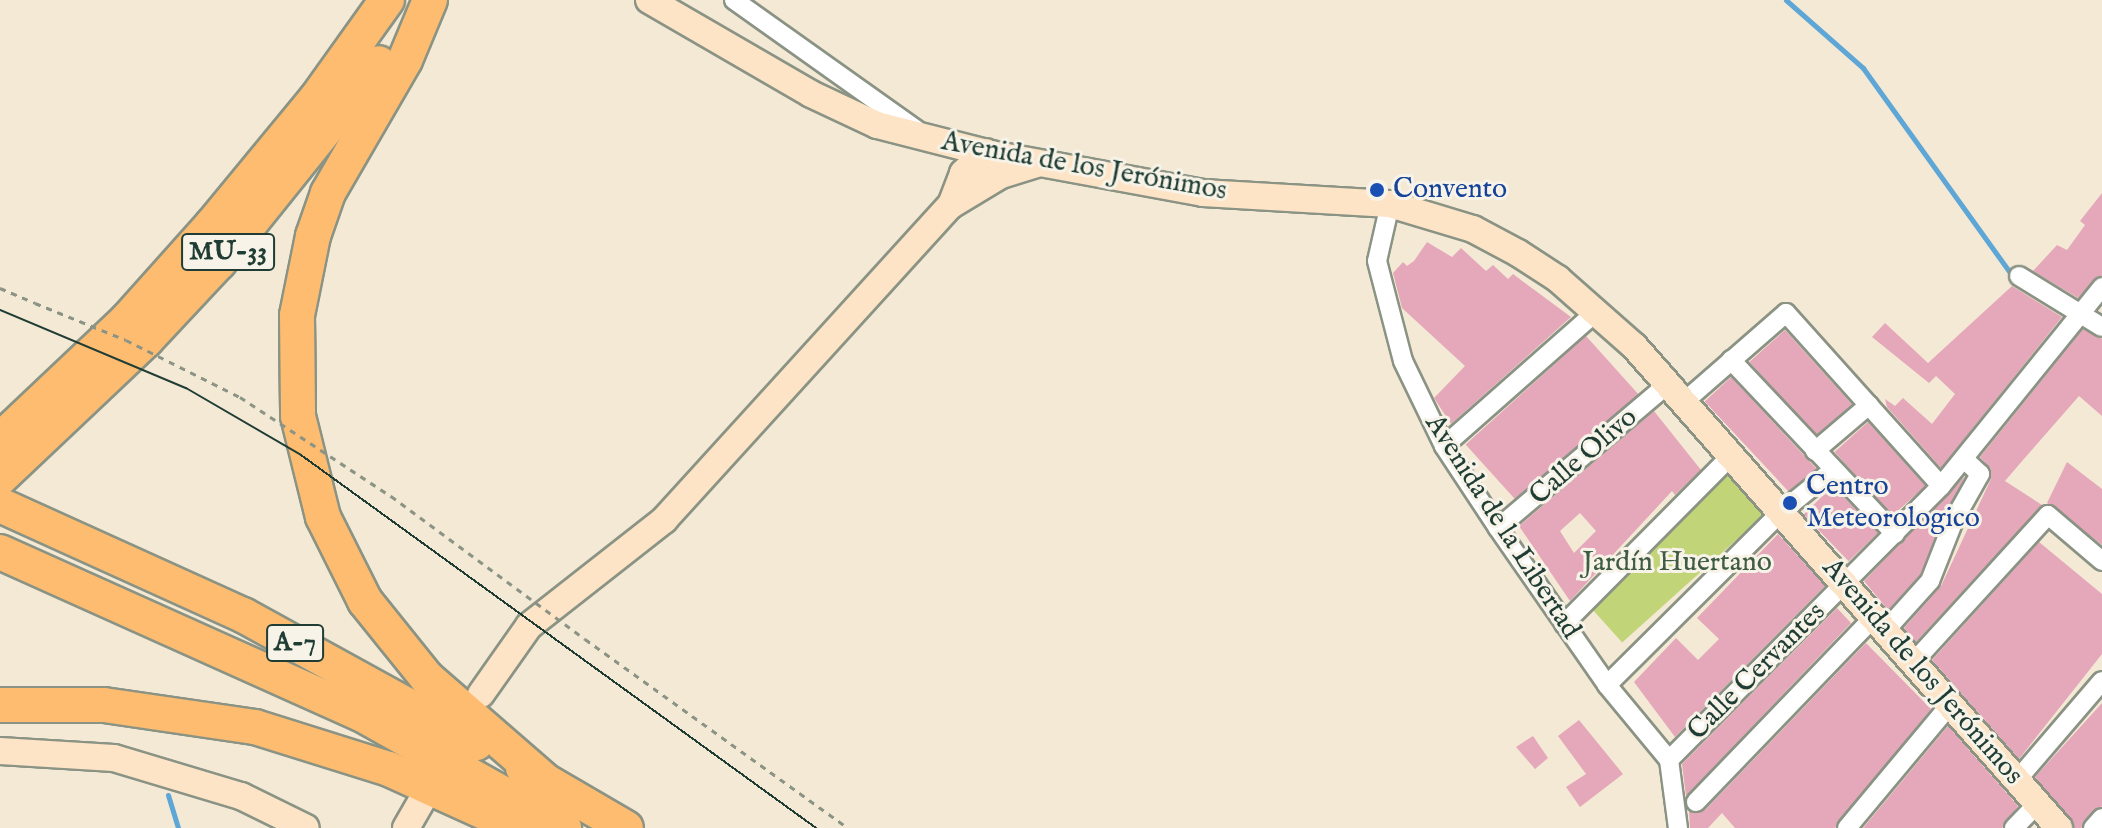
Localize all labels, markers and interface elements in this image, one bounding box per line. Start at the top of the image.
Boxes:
street label: Avenida de los Jerónimos [939,125,1229,209]
place label: Convento [1393,173,1507,207]
marker: Convento [1368,181,1386,199]
road number: MU-33 [180,230,276,274]
street label: Calle Olivo [1523,401,1645,513]
street label: Avenida de la Libertad [1417,409,1587,645]
place label: Centro Meteorologico [1806,470,1980,536]
marker: Centro Meteorologico [1781,494,1799,512]
park label: Jardín Huertano [1582,546,1772,580]
street label: Avenida de los Jerónimos [1814,552,2030,792]
street label: Calle Cervantes [1681,596,1833,748]
road number: A-7 [265,621,325,665]

